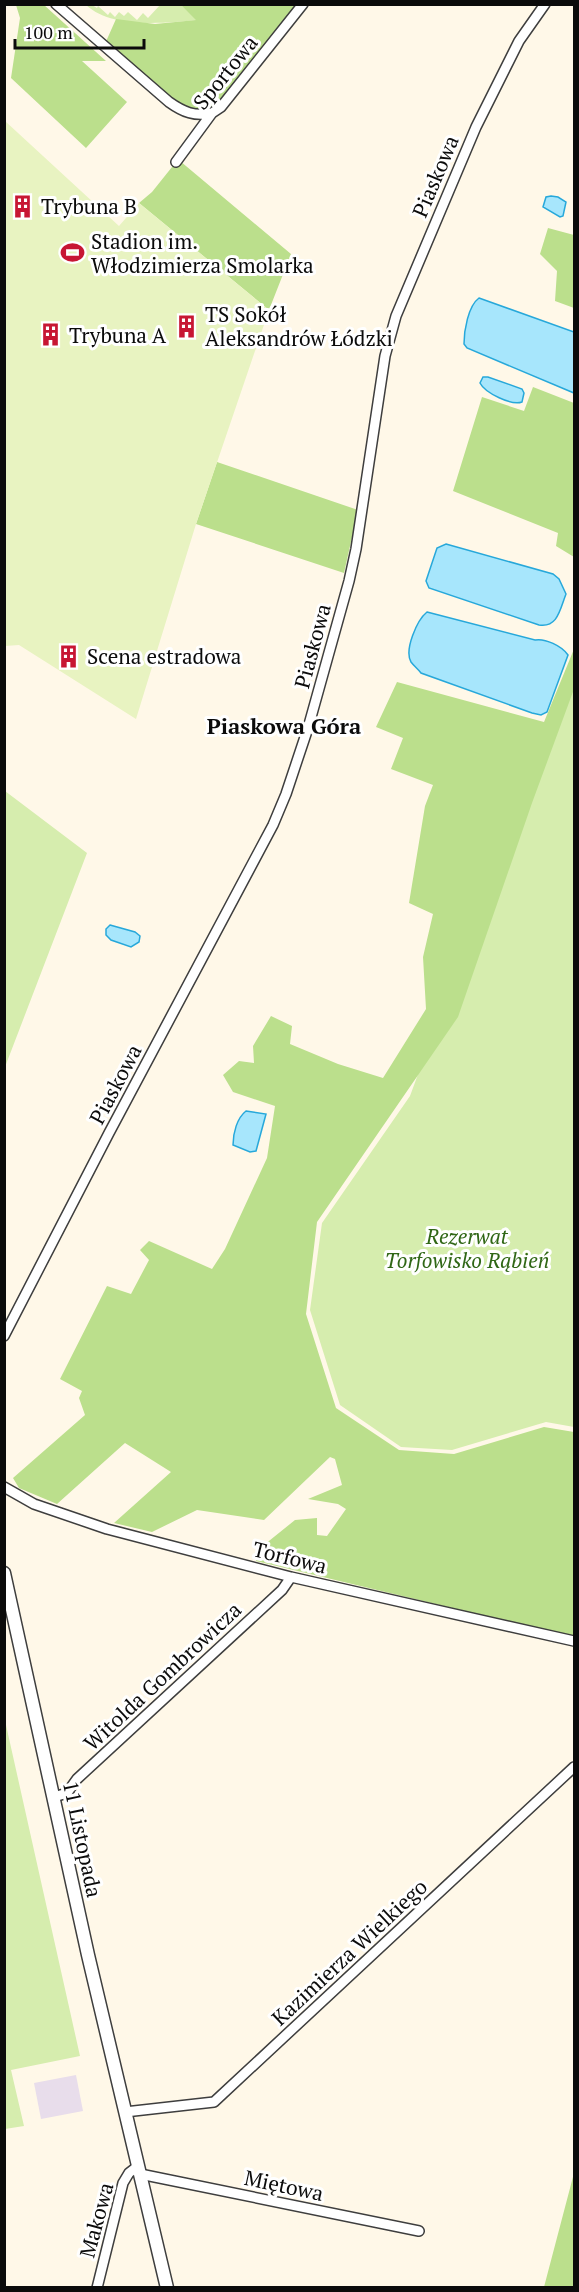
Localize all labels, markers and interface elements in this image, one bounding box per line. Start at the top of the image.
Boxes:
scale bar [15,12,144,50]
text: 100 m [24,20,73,44]
street label: Sportowa [186,29,264,115]
street label: Piaskowa [405,130,465,221]
place label: Trybuna B [41,192,137,220]
building icon: Trybuna B [10,193,36,219]
place label: Stadion im. Włodzimierza Smolarka [91,227,314,279]
sports icon: Stadion im. Włodzimierza Smolarka [60,240,86,266]
place label: TS Sokół Aleksandrów Łódzki [205,300,393,352]
building icon: TS Sokół Aleksandrów Łódzki [174,313,200,339]
place label: Trybuna A [69,321,167,349]
building icon: Trybuna A [38,322,64,348]
street label: Piaskowa [287,600,337,691]
place label: Scena estradowa [87,642,242,670]
building icon: Scena estradowa [56,643,82,669]
district label: Piaskowa Góra [207,711,361,740]
street label: Piaskowa [82,1039,148,1129]
park label: Rezerwat Torfowisko Rąbień [385,1222,549,1274]
street label: Torfowa [250,1534,330,1580]
street label: Witolda Gombrowicza [77,1595,247,1756]
street label: 11 Listopada [57,1778,109,1900]
street label: Kazimierza Wielkiego [265,1873,433,2031]
street label: Miętowa [242,2163,326,2207]
street label: Makowa [73,2179,120,2261]

